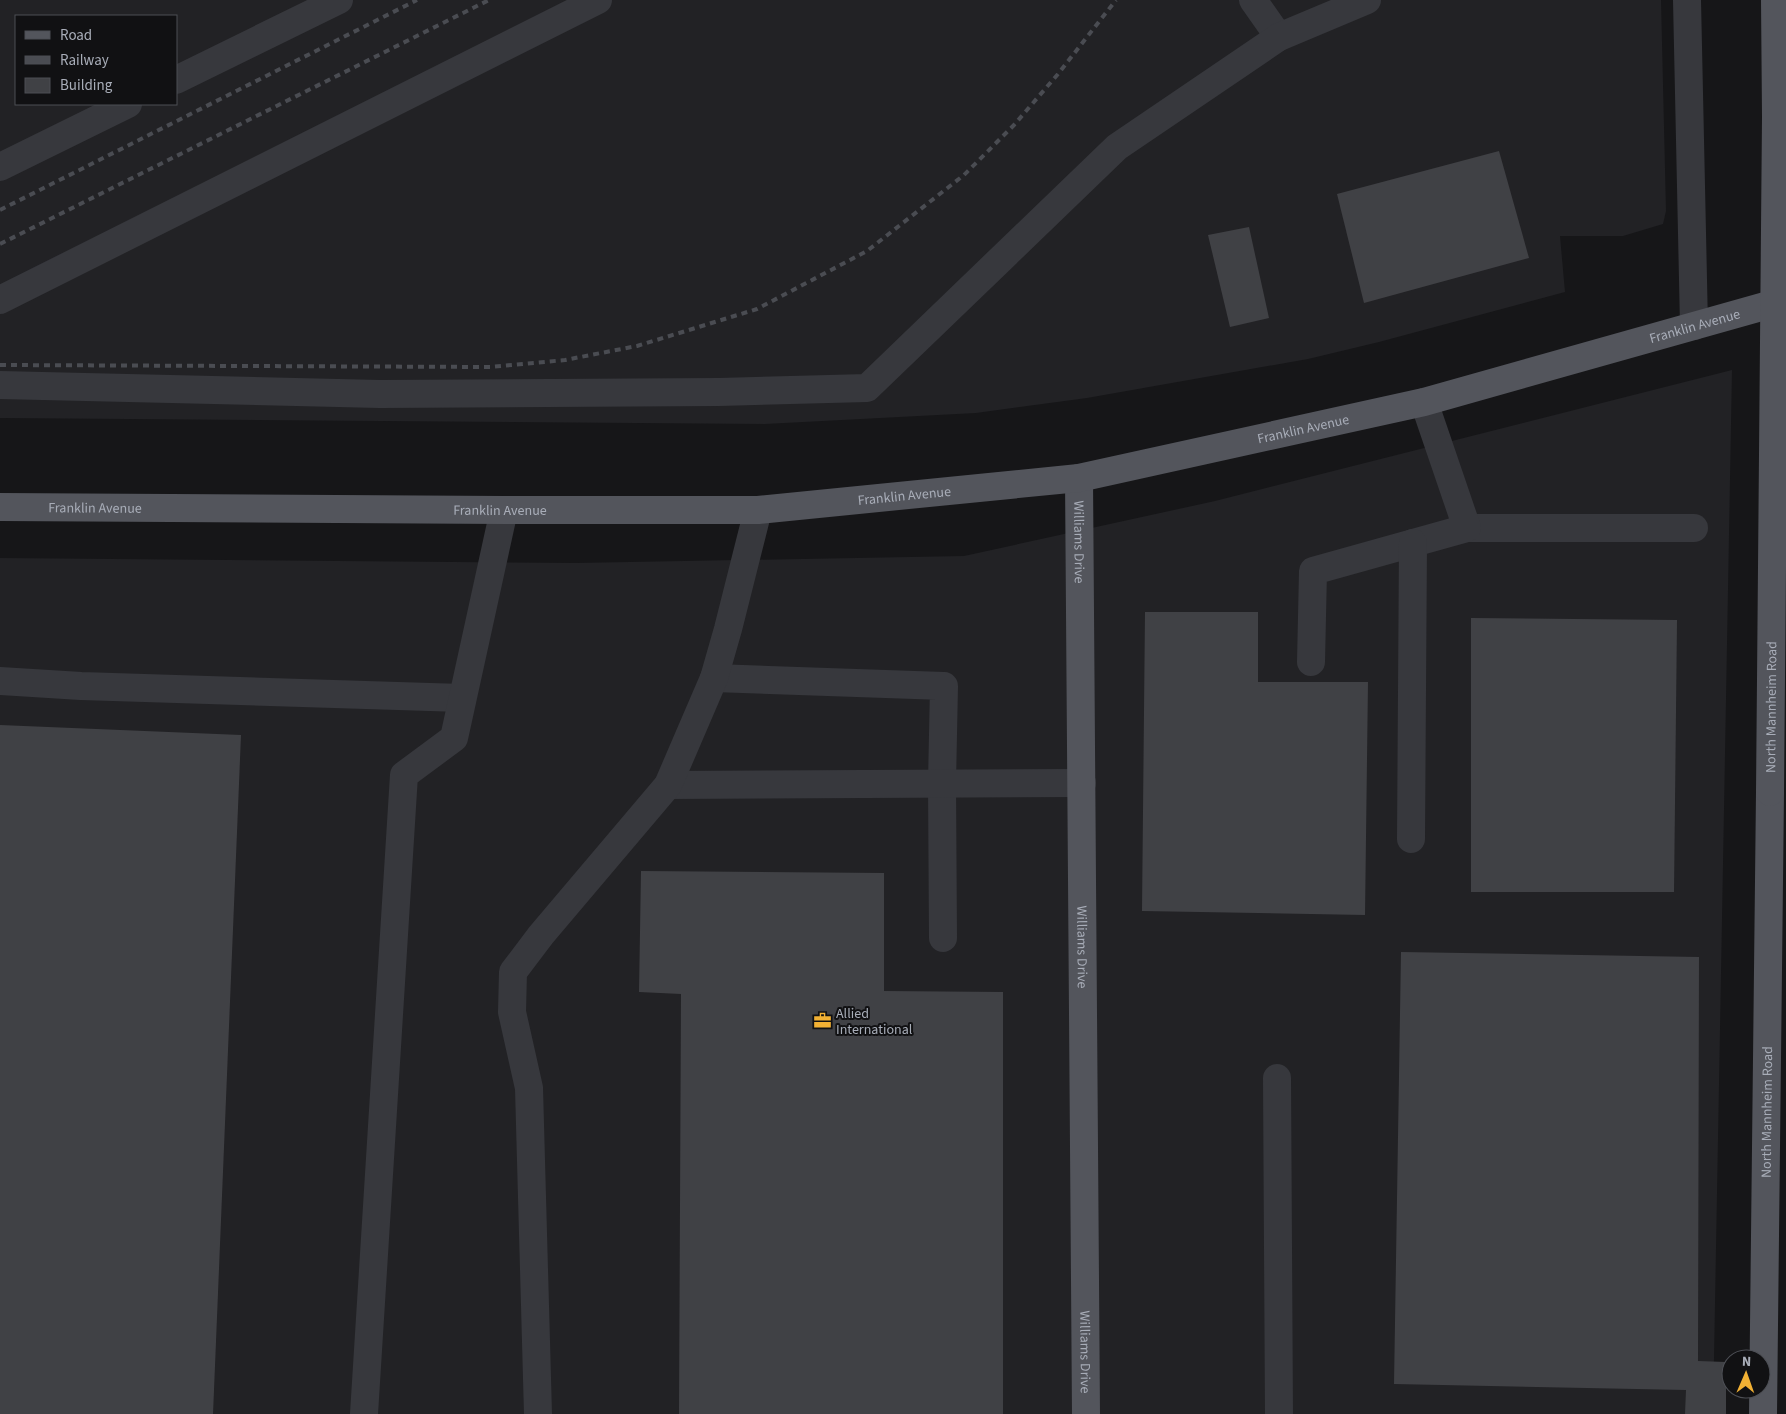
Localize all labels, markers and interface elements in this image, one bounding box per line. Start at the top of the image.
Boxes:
legend [15,15,178,105]
text: Road [60,25,92,46]
text: Railway [60,50,109,71]
text: Building [60,75,113,96]
street label: Franklin Avenue [1647,304,1743,349]
street label: Franklin Avenue [1255,410,1351,449]
street label: Franklin Avenue [857,482,952,511]
street label: Franklin Avenue [48,498,142,519]
street label: Franklin Avenue [453,501,547,521]
street label: Williams Drive [1068,501,1089,584]
street label: North Mannheim Road [1761,641,1782,773]
street label: Williams Drive [1071,906,1092,989]
place label: Allied International [836,1004,913,1040]
office icon: Allied International [812,1011,832,1031]
street label: North Mannheim Road [1757,1046,1778,1178]
street label: Williams Drive [1074,1310,1095,1394]
north arrow [1721,1349,1771,1399]
text: N [1741,1352,1751,1372]

